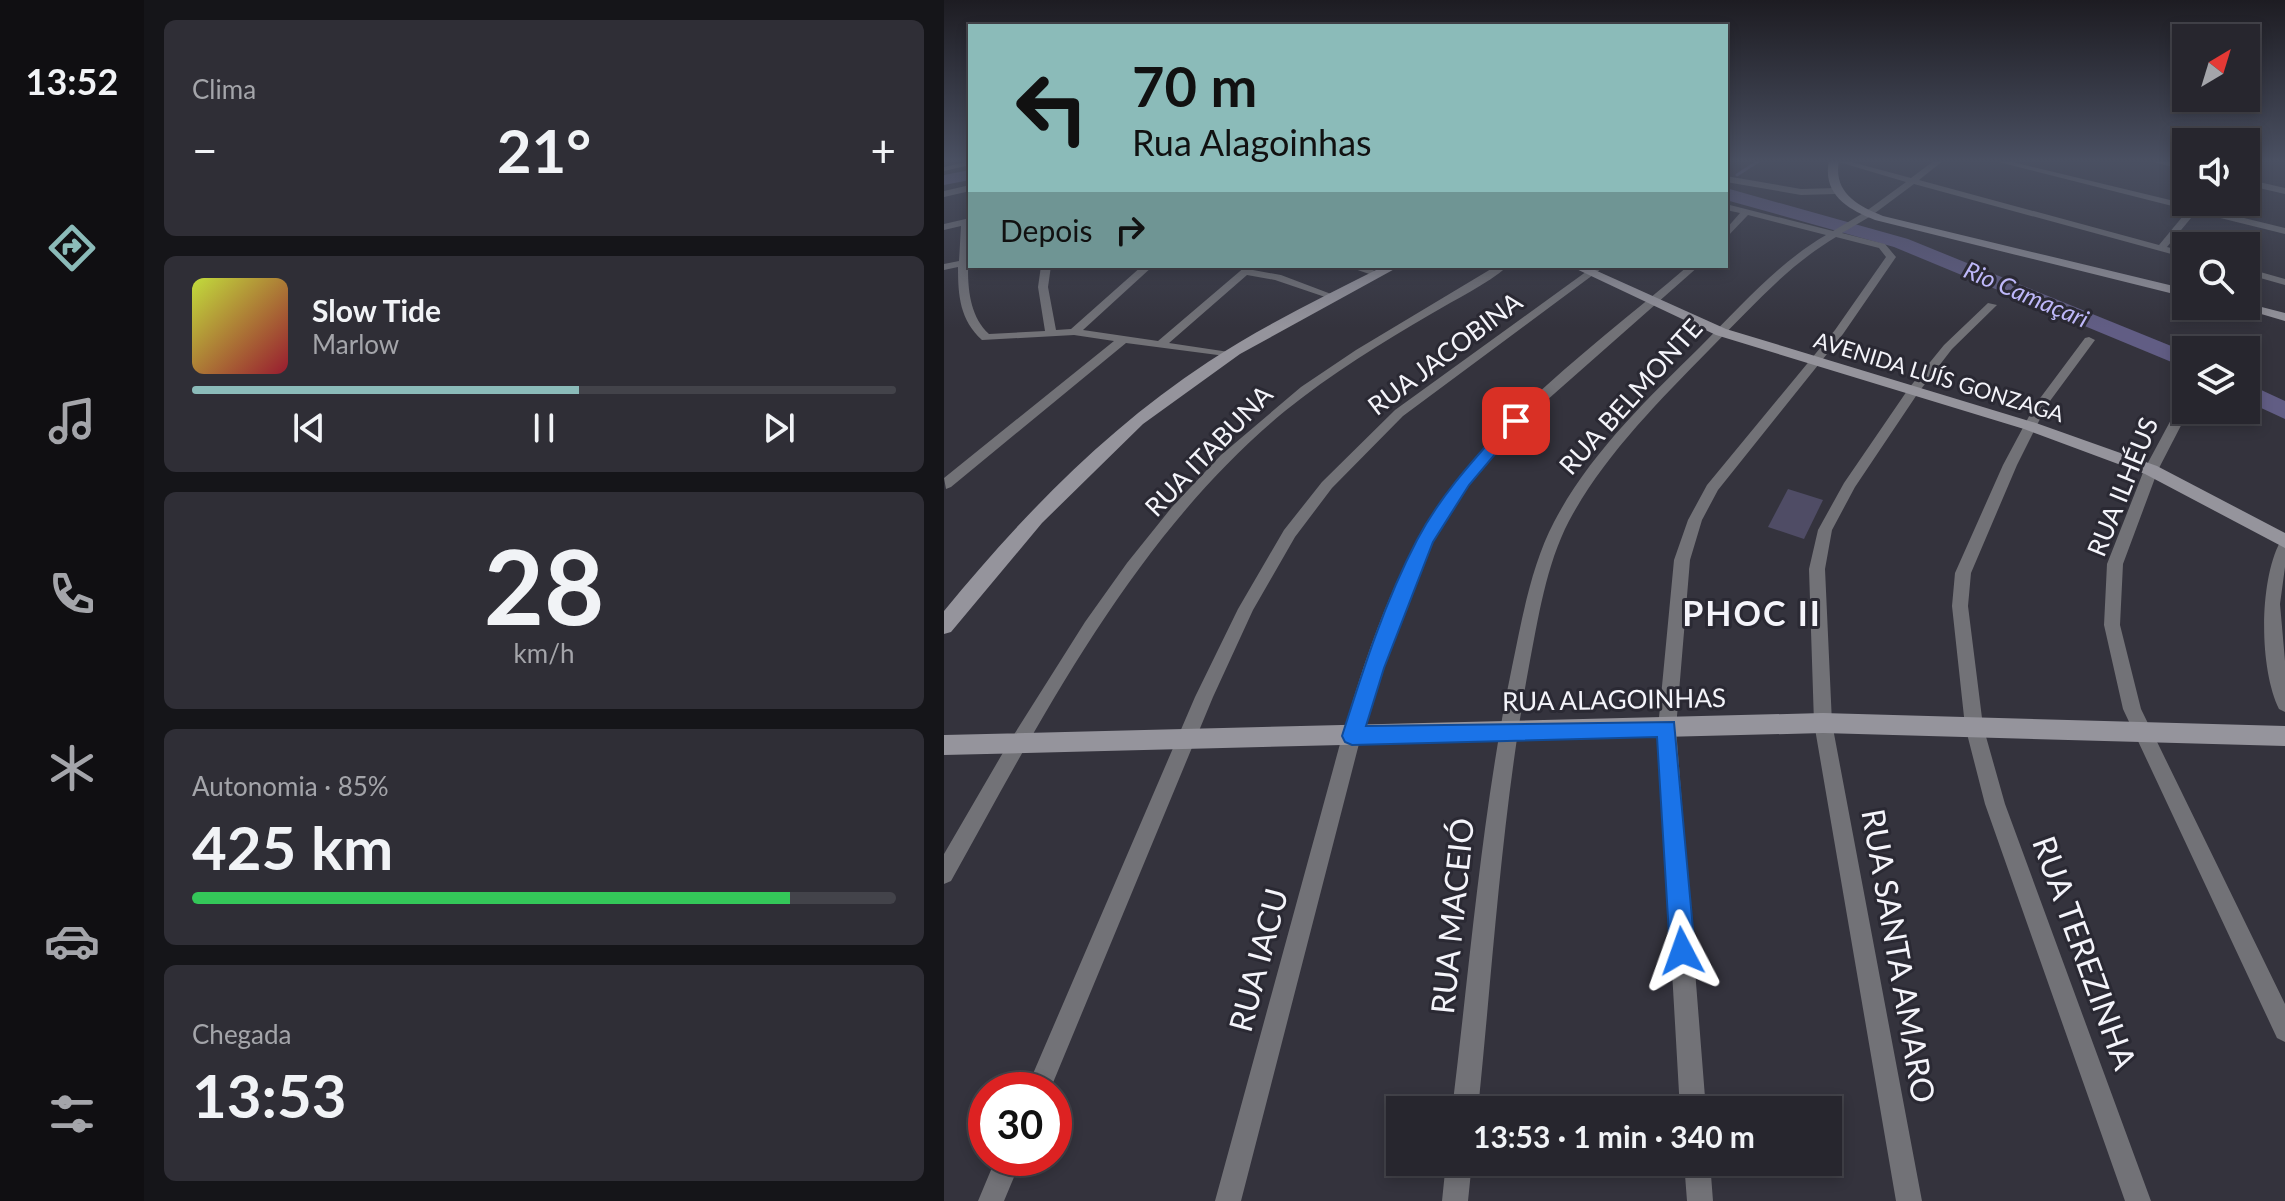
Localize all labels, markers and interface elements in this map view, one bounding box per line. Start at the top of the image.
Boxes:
north arrow [2172,24,2260,112]
map controls [2172,24,2260,424]
text: 70 m [1132,52,1257,119]
icon: left [1000,56,1104,160]
text: 13:52 [26,59,118,103]
text: Clima [192,73,256,105]
text: 21° [497,114,591,186]
text: Rua Alagoinhas [1132,120,1372,164]
text: − [192,124,218,176]
text: + [870,124,896,176]
button: sound [2172,128,2260,216]
icon: right [1108,208,1152,252]
text: Depois [1000,212,1092,248]
icon: directions [44,220,100,276]
button: search [2172,232,2260,320]
water label: Rio Camaçari [1960,254,2094,333]
street label: RUA JACOBINA [1361,285,1528,422]
text: Slow Tide [312,292,441,328]
street label: RUA BELMONTE [1552,312,1709,481]
street label: AVENIDA LUÍS GONZAGA [1811,326,2068,427]
text: Marlow [312,328,399,360]
button: layers [2172,336,2260,424]
street label: RUA ITABUNA [1138,378,1279,523]
pin [1482,387,1550,455]
icon: music [44,393,100,449]
icon: arrive [1494,399,1538,443]
icon: previous [287,406,331,450]
icon: pause [522,406,566,450]
icon: next [757,406,801,450]
street label: RUA ILHÉUS [2080,412,2164,561]
text: 28 [484,522,604,647]
icon: phone [44,566,100,622]
district label: PHOC II [1682,592,1822,633]
text: km/h [514,637,574,669]
street label: RUA ALAGOINHAS [1502,681,1726,717]
icon: climate [44,740,100,796]
text: Autonomia · 85% [192,770,389,802]
street label: RUA SANTA AMARO [1854,806,1945,1106]
text: 425 km [192,811,393,883]
street label: RUA MACEIÓ [1422,816,1481,1016]
street label: RUA TEREZINHA [2025,831,2146,1075]
street label: RUA IACU [1220,884,1295,1035]
position arrow [1640,909,1724,993]
icon: car [44,913,100,969]
text: Chegada [192,1018,292,1050]
text: 13:53 [192,1059,347,1131]
speed limit sign: 30 [968,1072,1072,1176]
icon: filters [44,1086,100,1142]
text: 13:53 · 1 min · 340 m [1473,1118,1755,1154]

